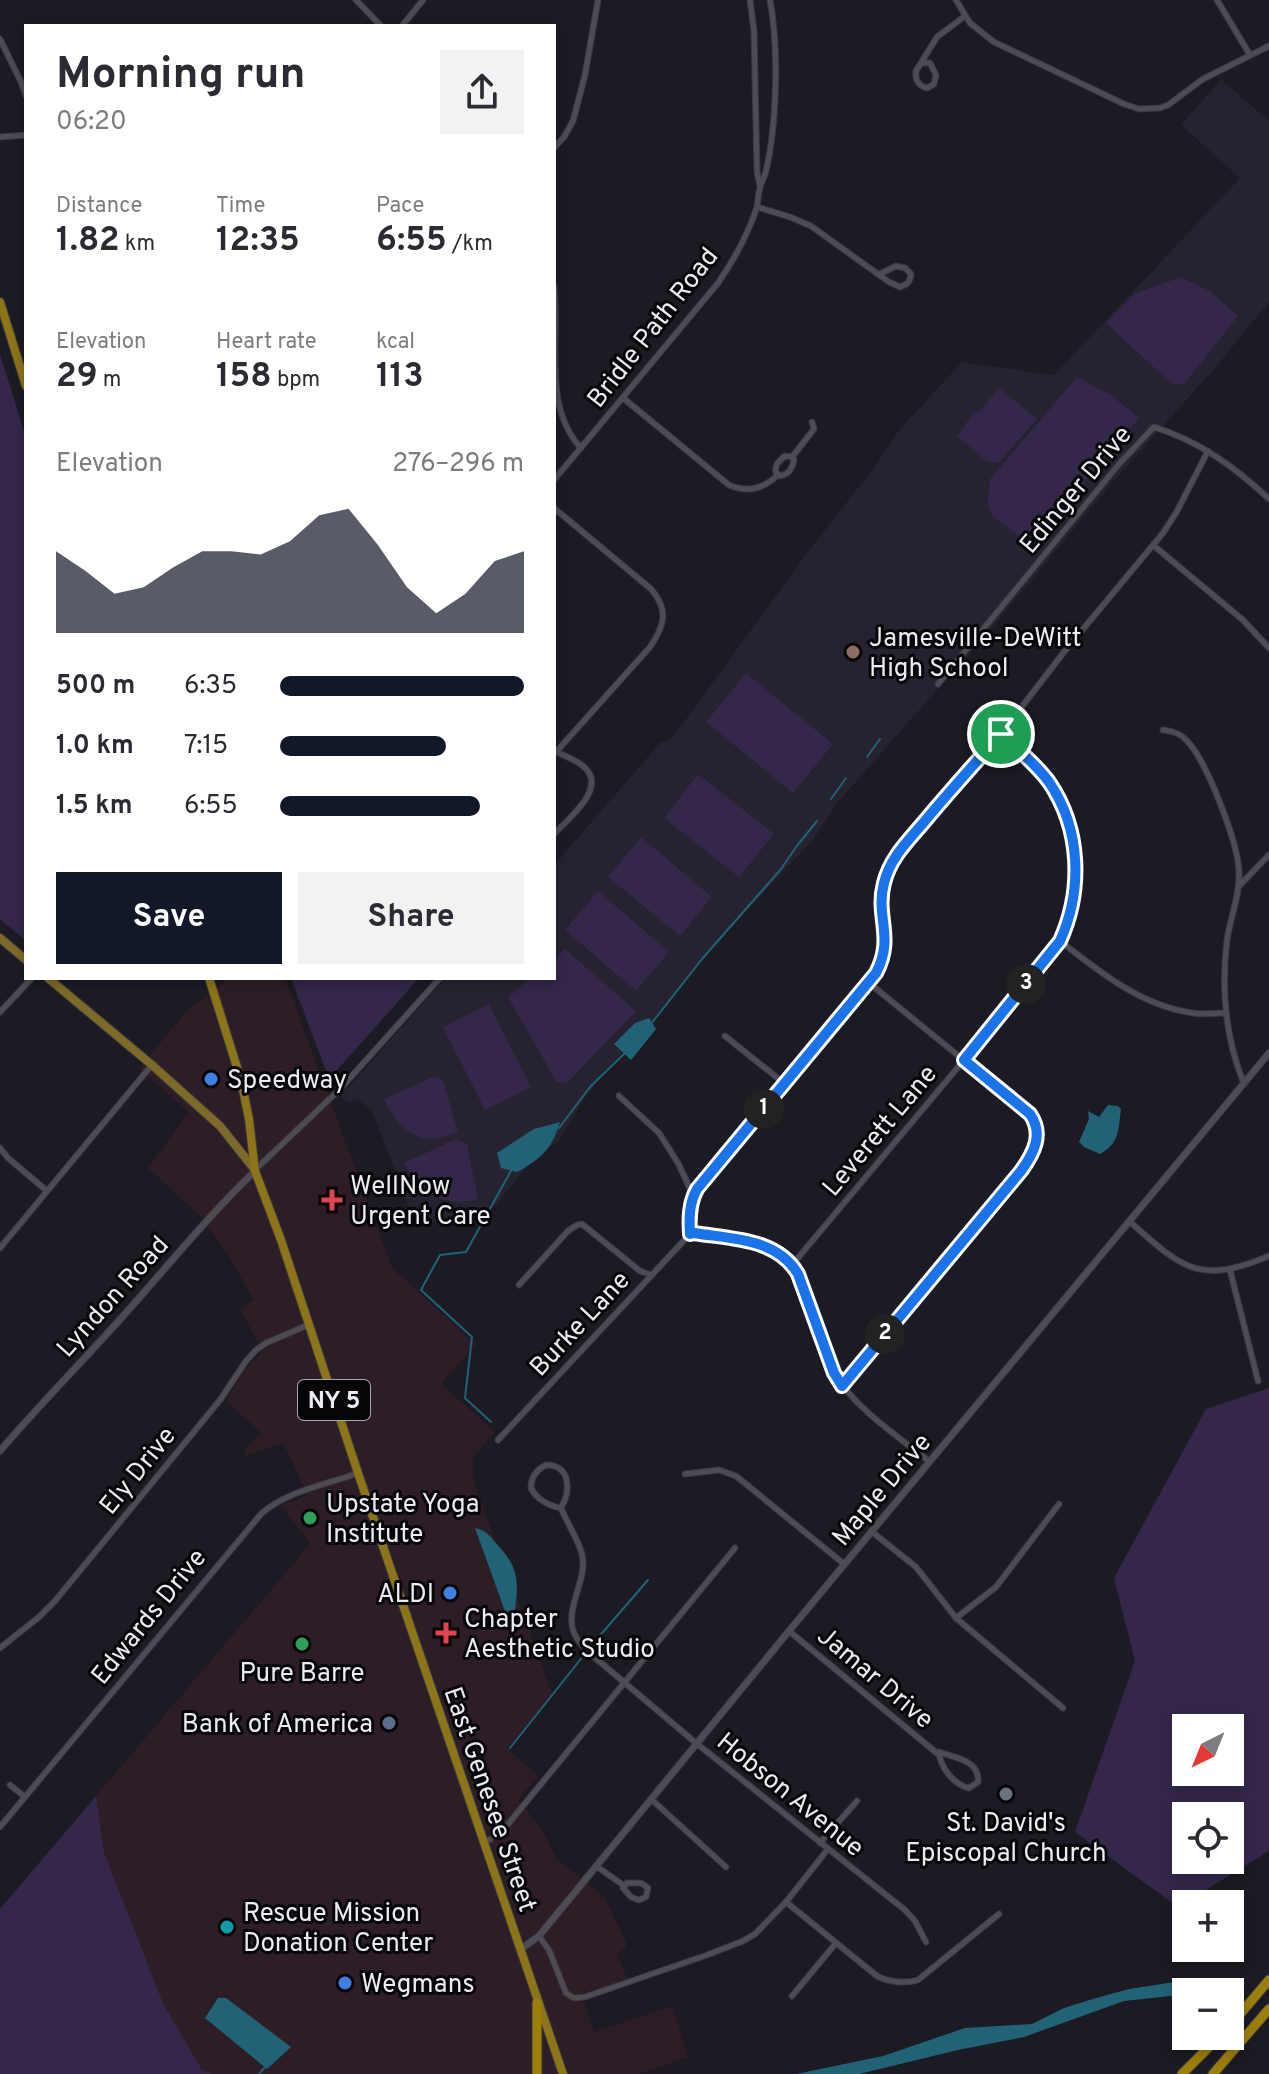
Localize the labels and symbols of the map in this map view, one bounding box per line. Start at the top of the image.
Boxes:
street label: Bridle Path Road [581,242,727,415]
street label: Edinger Drive [1014,420,1140,562]
place label: Jamesville-DeWitt High School [869,623,1082,686]
marker: Jamesville-DeWitt High School [844,643,862,661]
pin [967,700,1035,768]
pin: 3 [1006,964,1046,1004]
street label: Leverett Lane [816,1059,945,1204]
place label: Speedway [227,1065,347,1098]
marker: Speedway [202,1070,220,1088]
pin: 1 [744,1089,784,1129]
place label: WellNow Urgent Care [350,1171,491,1234]
marker: WellNow Urgent Care [321,1189,343,1211]
street label: Lyndon Road [51,1230,177,1365]
street label: Burke Lane [524,1265,638,1384]
pin: 2 [865,1314,905,1354]
road number: NY 5 [298,1380,370,1420]
street label: Ely Drive [93,1421,184,1522]
street label: Maple Drive [826,1427,940,1554]
place label: Upstate Yoga Institute [326,1489,479,1552]
marker: Upstate Yoga Institute [301,1509,319,1527]
street label: Edwards Drive [85,1543,215,1692]
place label: ALDI [377,1579,434,1612]
marker: ALDI [441,1584,459,1602]
place label: Chapter Aesthetic Studio [464,1604,655,1667]
street label: Jamar Drive [809,1621,939,1737]
marker: Chapter Aesthetic Studio [435,1622,457,1644]
marker: Pure Barre [293,1635,311,1653]
place label: Pure Barre [239,1658,365,1691]
street label: East Genesee Street [435,1683,543,1917]
place label: Bank of America [182,1709,373,1742]
marker: Bank of America [380,1714,398,1732]
north arrow [1172,1714,1244,1786]
street label: Hobson Avenue [709,1726,870,1865]
marker: St. David's Episcopal Church [997,1785,1015,1803]
place label: St. David's Episcopal Church [905,1808,1107,1871]
place label: Rescue Mission Donation Center [243,1898,433,1961]
marker: Rescue Mission Donation Center [218,1918,236,1936]
place label: Wegmans [361,1969,475,2002]
marker: Wegmans [336,1974,354,1992]

